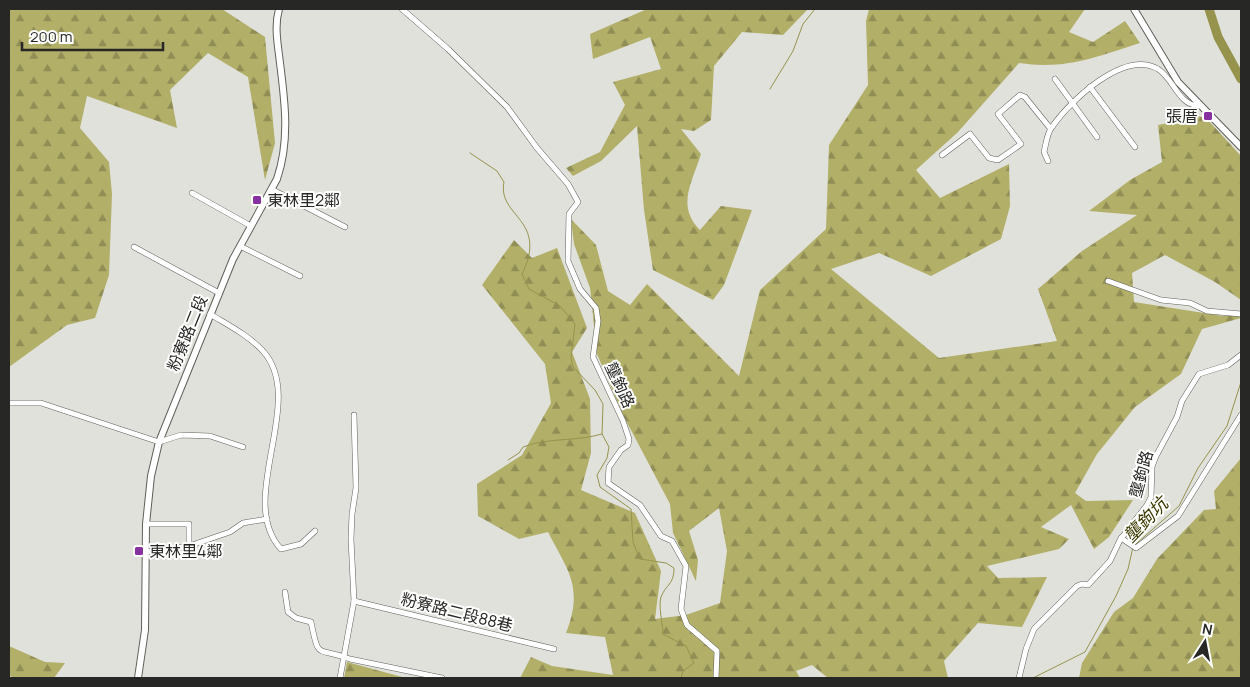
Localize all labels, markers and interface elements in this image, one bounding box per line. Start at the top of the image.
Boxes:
scale bar [22,20,164,52]
text: 200 m [30,26,73,47]
place label: 張厝 [1166,105,1198,127]
marker: 張厝 [1202,110,1214,122]
place label: 東林里2鄰 [267,189,340,211]
marker: 東林里2鄰 [251,194,263,206]
street label: 粉寮路二段 [162,292,212,374]
street label: 壟鉤路 [600,359,640,411]
street label: 壟鉤路 [1124,448,1158,500]
water label: 壟鉤坑 [1118,489,1175,547]
place label: 東林里4鄰 [149,540,222,562]
marker: 東林里4鄰 [133,545,145,557]
street label: 粉寮路二段88巷 [399,587,515,637]
north arrow [1180,617,1230,667]
text: N [1201,618,1214,639]

